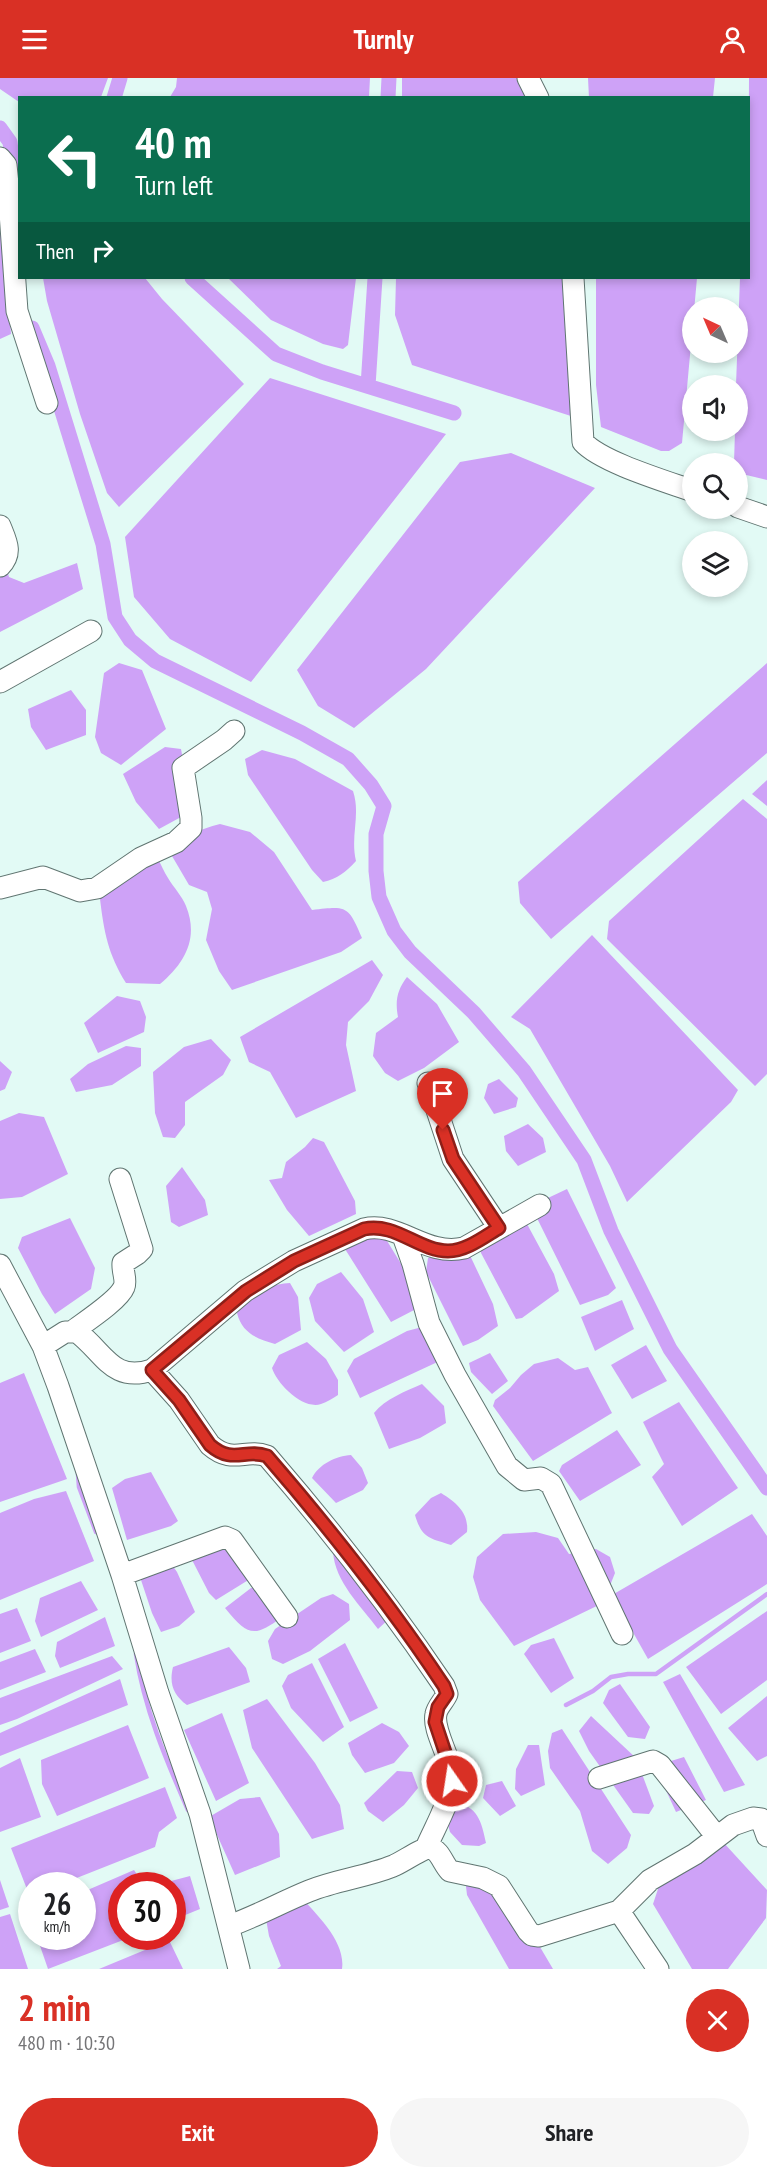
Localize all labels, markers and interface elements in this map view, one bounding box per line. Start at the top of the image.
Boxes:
text: Turnly [354,22,413,56]
icon: menu [18,23,51,56]
icon: person [716,23,749,56]
text: 40 m [135,115,212,170]
icon: left [36,120,114,198]
text: Turn left [135,168,213,202]
icon: right [86,234,119,267]
text: Then [36,237,74,265]
north arrow [682,297,748,363]
map controls [682,297,748,597]
button: sound [682,375,748,441]
button: search [682,453,748,519]
button: layers [682,531,748,597]
pin [417,1068,468,1130]
icon: arrive [426,1077,459,1110]
position arrow [420,1749,484,1813]
speed limit sign: 30 [108,1872,186,1950]
text: 26 [43,1884,71,1923]
text: km/h [44,1917,70,1936]
text: 2 min [18,1984,91,2031]
button: close [686,1989,749,2052]
text: 480 m · 10:30 [18,2030,115,2056]
button: Exit [18,2098,378,2167]
button: Share [390,2098,749,2167]

